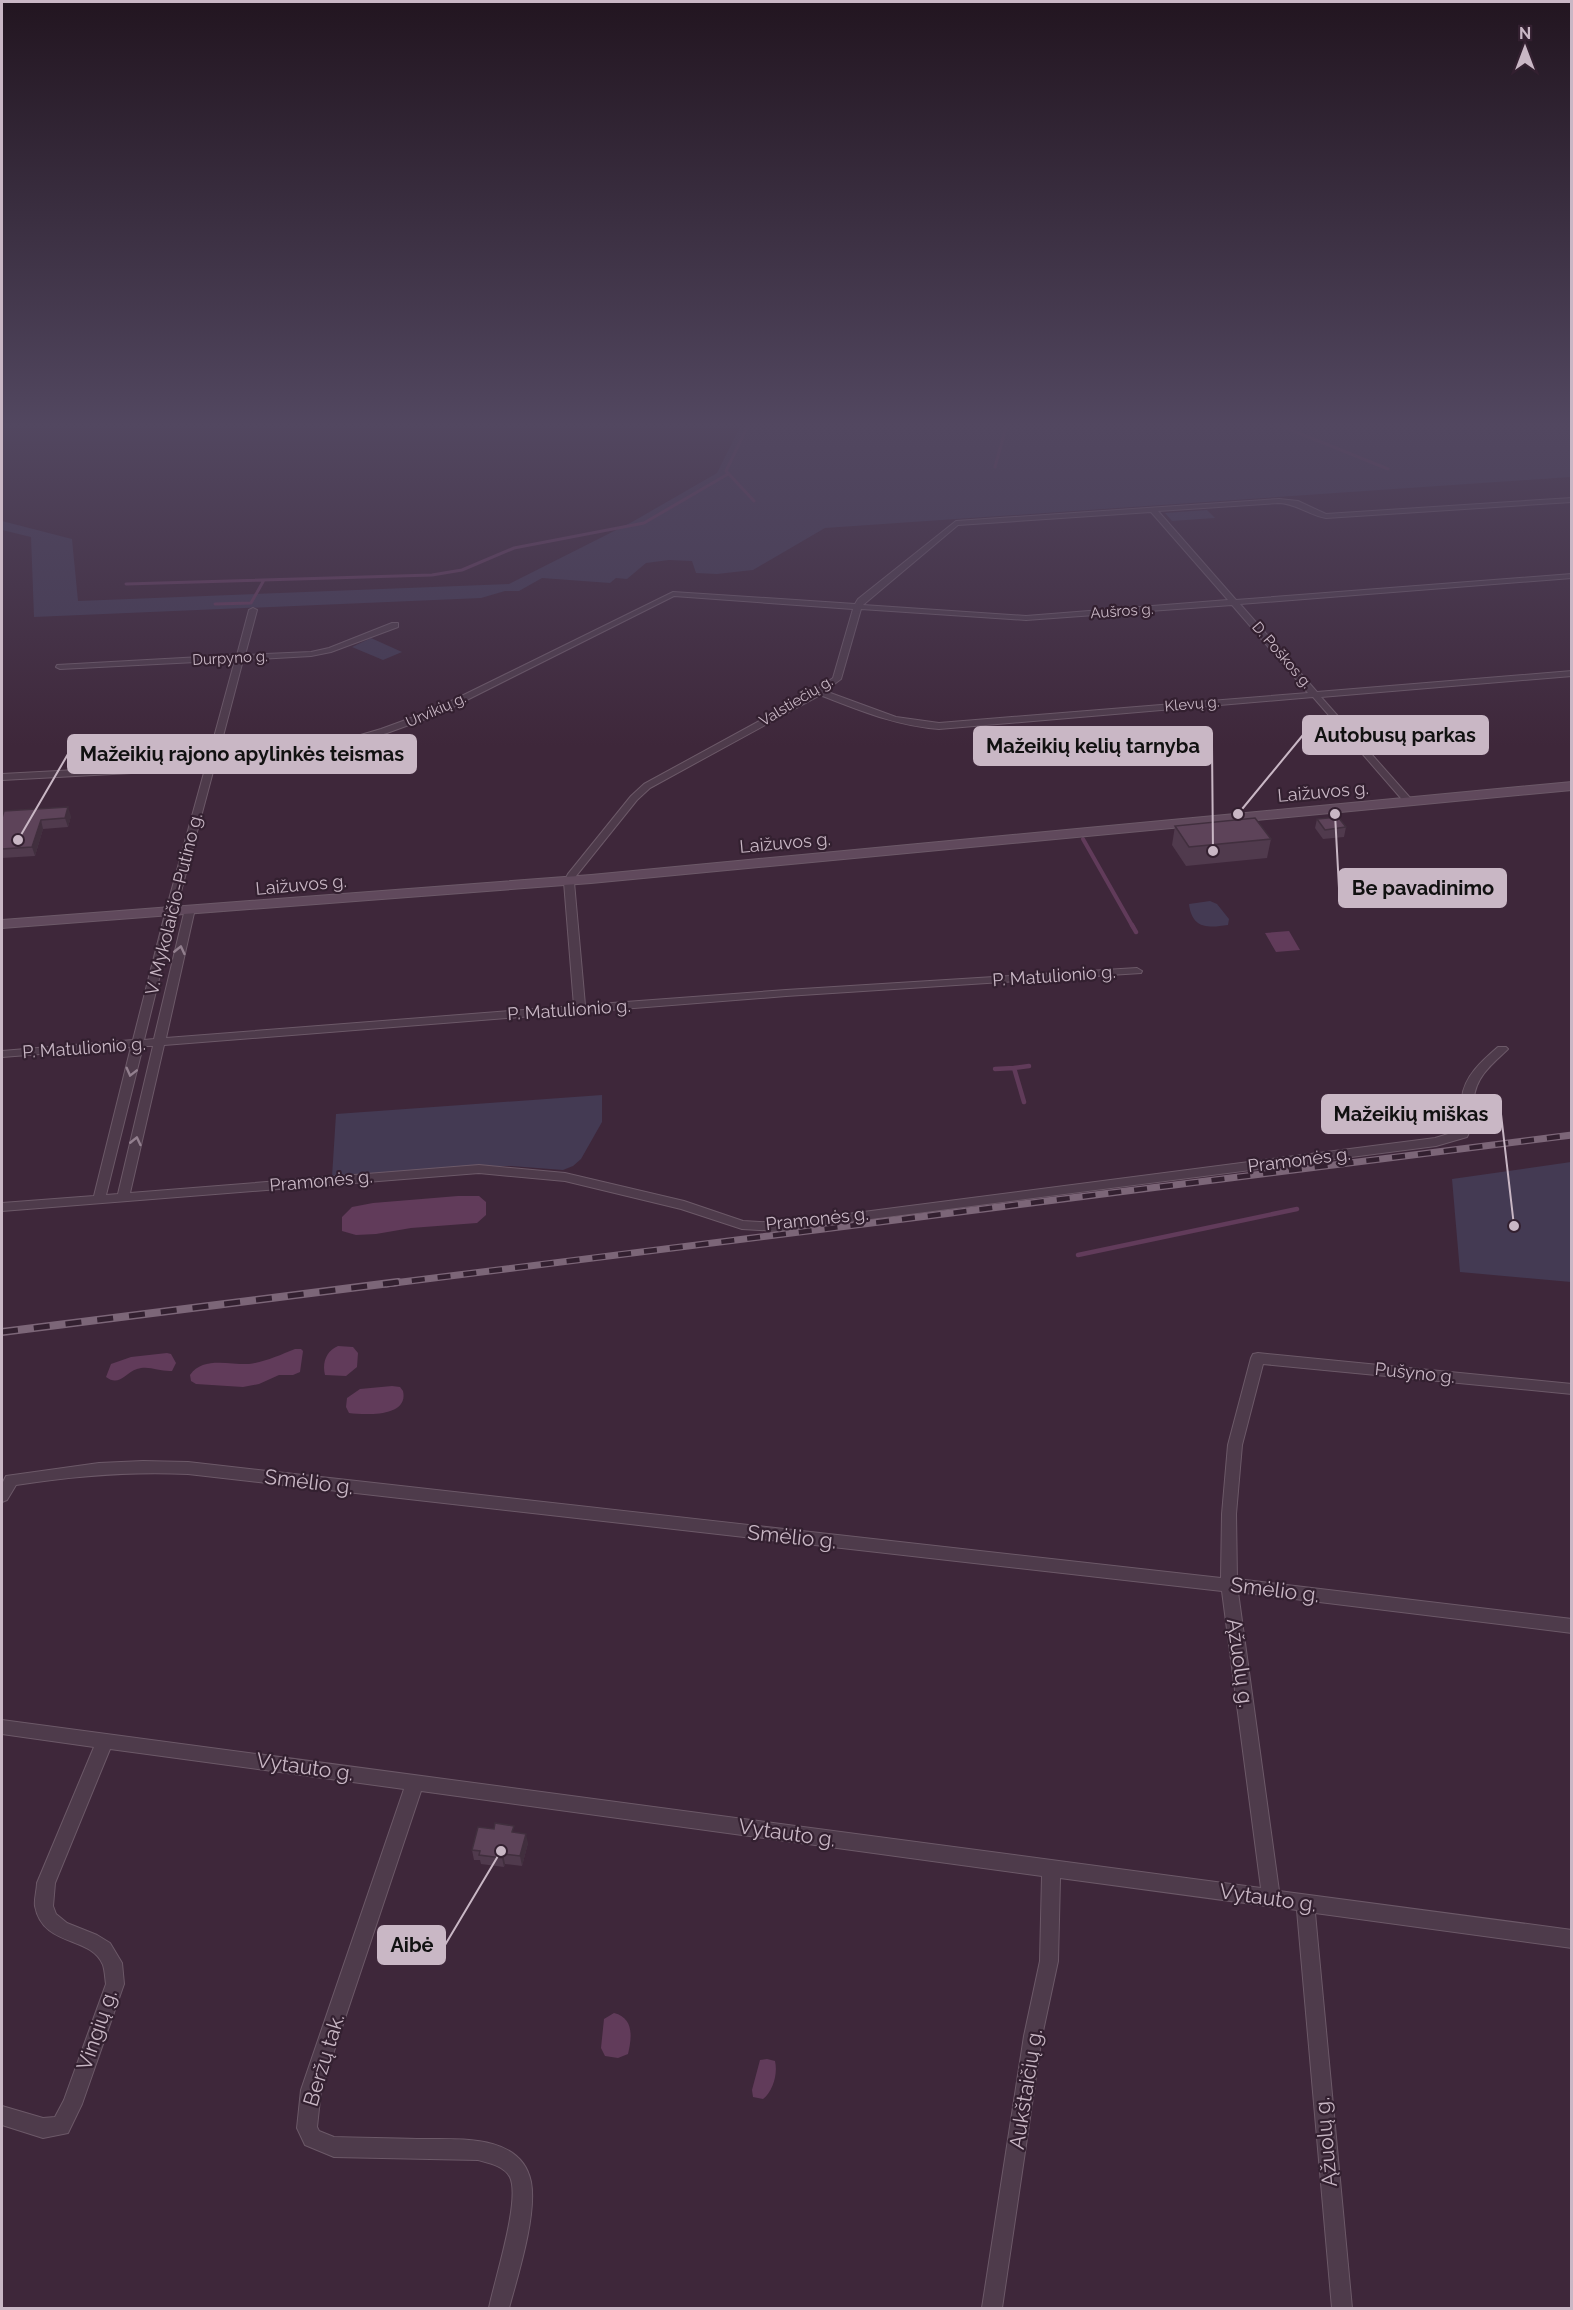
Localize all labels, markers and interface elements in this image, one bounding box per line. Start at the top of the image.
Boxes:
north arrow [1495,18,1555,78]
text: N [1519,24,1531,43]
street label: Aušros g. [1090,600,1154,622]
street label: D. Poškos g. [1248,618,1316,692]
street label: Durpyno g. [192,647,268,669]
street label: Valstiečių g. [756,672,836,730]
street label: Urvikių g. [403,689,469,731]
street label: Klevų g. [1164,693,1220,715]
callout: Autobusų parkas [1303,716,1488,754]
text: Autobusų parkas [1314,723,1476,747]
callout: Mažeikių kelių tarnyba [974,727,1212,765]
text: Mažeikių kelių tarnyba [986,734,1200,758]
callout: Mažeikių rajono apylinkės teismas [68,735,416,773]
text: Mažeikių rajono apylinkės teismas [80,742,404,766]
street label: Laižuvos g. [1276,777,1369,806]
street label: V. Mykolaičio-Putino g. [141,811,206,997]
street label: Laižuvos g. [738,828,831,857]
callout: Be pavadinimo [1339,869,1506,907]
street label: Laižuvos g. [254,870,347,899]
text: Be pavadinimo [1352,876,1494,900]
one-way arrow [173,946,186,956]
street label: P. Matulionio g. [992,961,1116,990]
street label: P. Matulionio g. [507,995,631,1024]
street label: P. Matulionio g. [22,1033,146,1062]
one-way arrow [126,1067,138,1077]
callout: Mažeikių miškas [1322,1095,1501,1133]
text: Mažeikių miškas [1334,1102,1489,1126]
one-way arrow [129,1136,142,1146]
street label: Pramonės g. [1246,1143,1352,1176]
street label: Pramonės g. [269,1166,373,1195]
street label: Pramonės g. [764,1203,869,1234]
street label: Pušyno g. [1374,1358,1456,1387]
street label: Smėlio g. [263,1464,355,1499]
street label: Smėlio g. [746,1519,838,1554]
street label: Smėlio g. [1229,1572,1321,1607]
street label: Ąžuolų g. [1222,1617,1259,1709]
street label: Vytauto g. [255,1747,355,1786]
street label: Vytauto g. [737,1813,837,1852]
street label: Vytauto g. [1218,1878,1318,1917]
callout: Aibė [378,1926,445,1964]
text: Aibė [390,1933,434,1957]
street label: Vingių g. [71,1986,122,2073]
street label: Beržų tak. [298,2011,349,2109]
street label: Aukštaičių g. [1004,2027,1047,2151]
street label: Ąžuolų g. [1309,2096,1342,2188]

